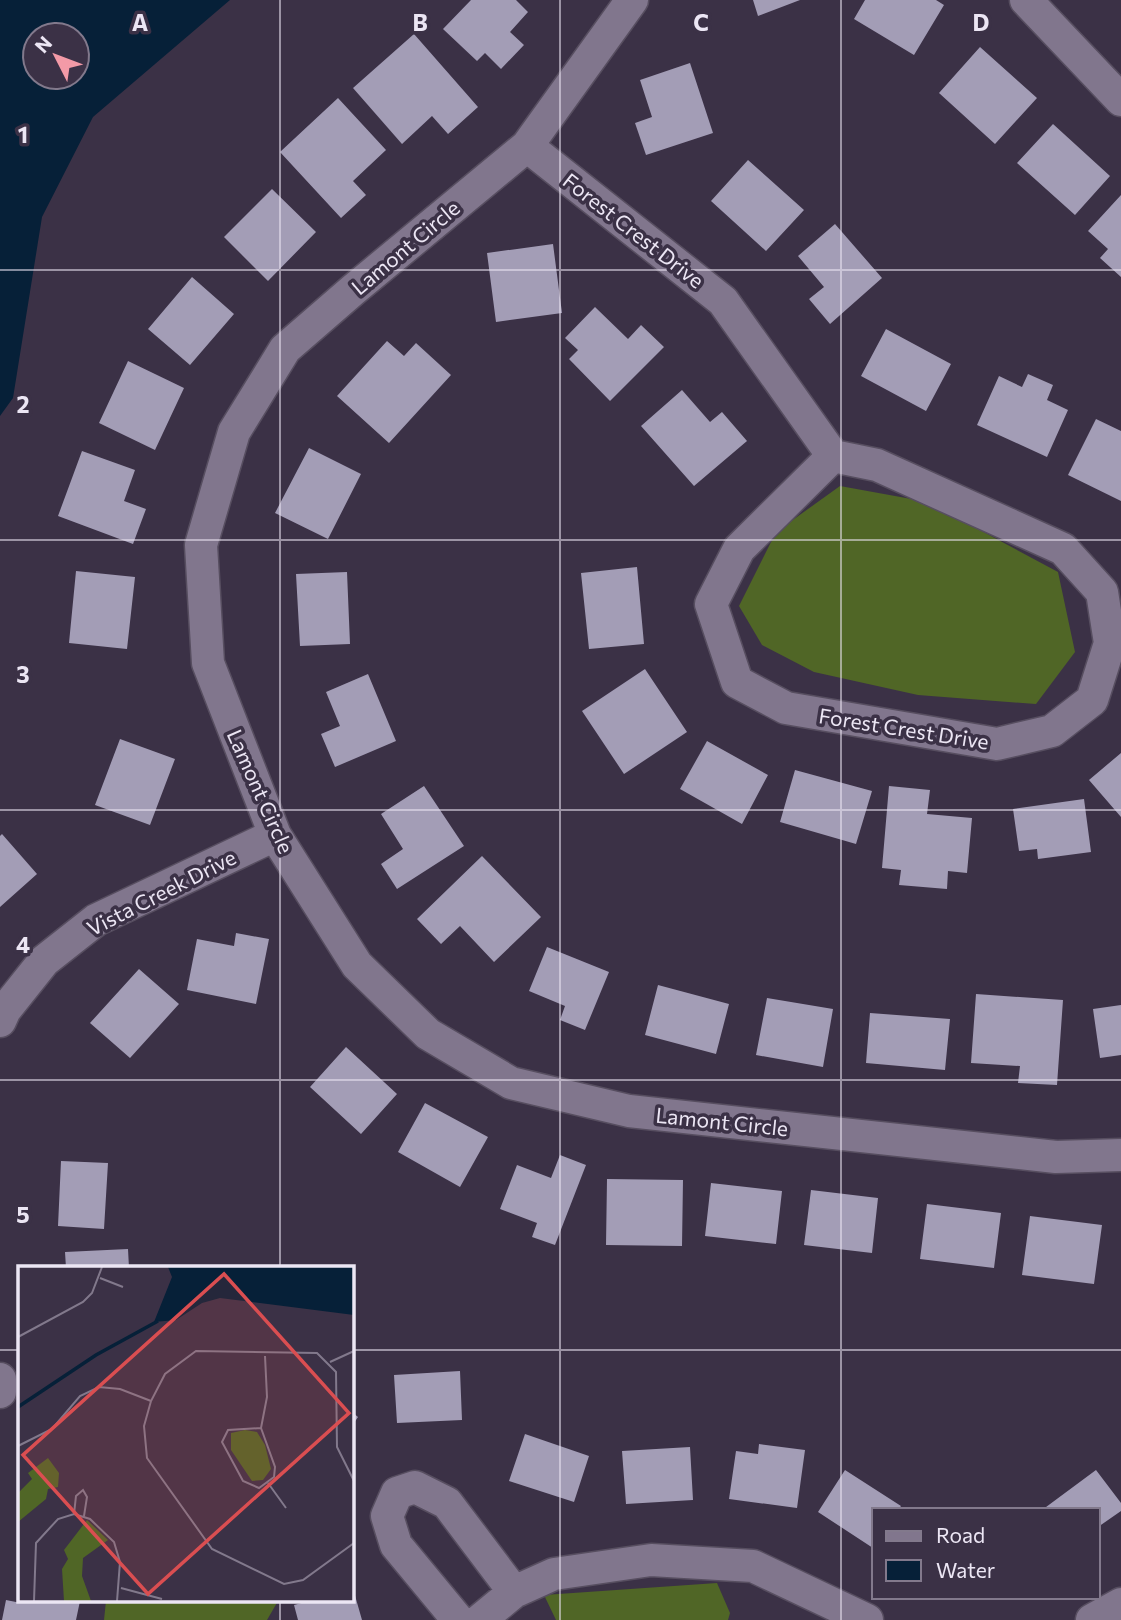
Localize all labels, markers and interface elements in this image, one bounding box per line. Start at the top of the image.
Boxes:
text: A [132,8,149,36]
text: B [412,8,428,36]
text: C [693,8,709,36]
text: D [973,8,990,36]
north arrow [21,21,91,91]
text: N [30,31,56,57]
text: 1 [18,120,28,148]
street label: Forest Crest Drive [559,167,709,293]
street label: Lamont Circle [346,195,464,299]
text: 2 [16,390,30,418]
text: 3 [16,660,30,688]
street label: Forest Crest Drive [817,702,991,754]
street label: Lamont Circle [223,725,299,857]
street label: Vista Creek Drive [82,844,240,940]
text: 4 [16,930,30,958]
street label: Lamont Circle [654,1102,790,1140]
text: 5 [16,1200,30,1228]
inset map [18,1266,354,1602]
legend [872,1508,1100,1599]
text: Road [936,1522,985,1547]
text: Water [936,1557,995,1582]

